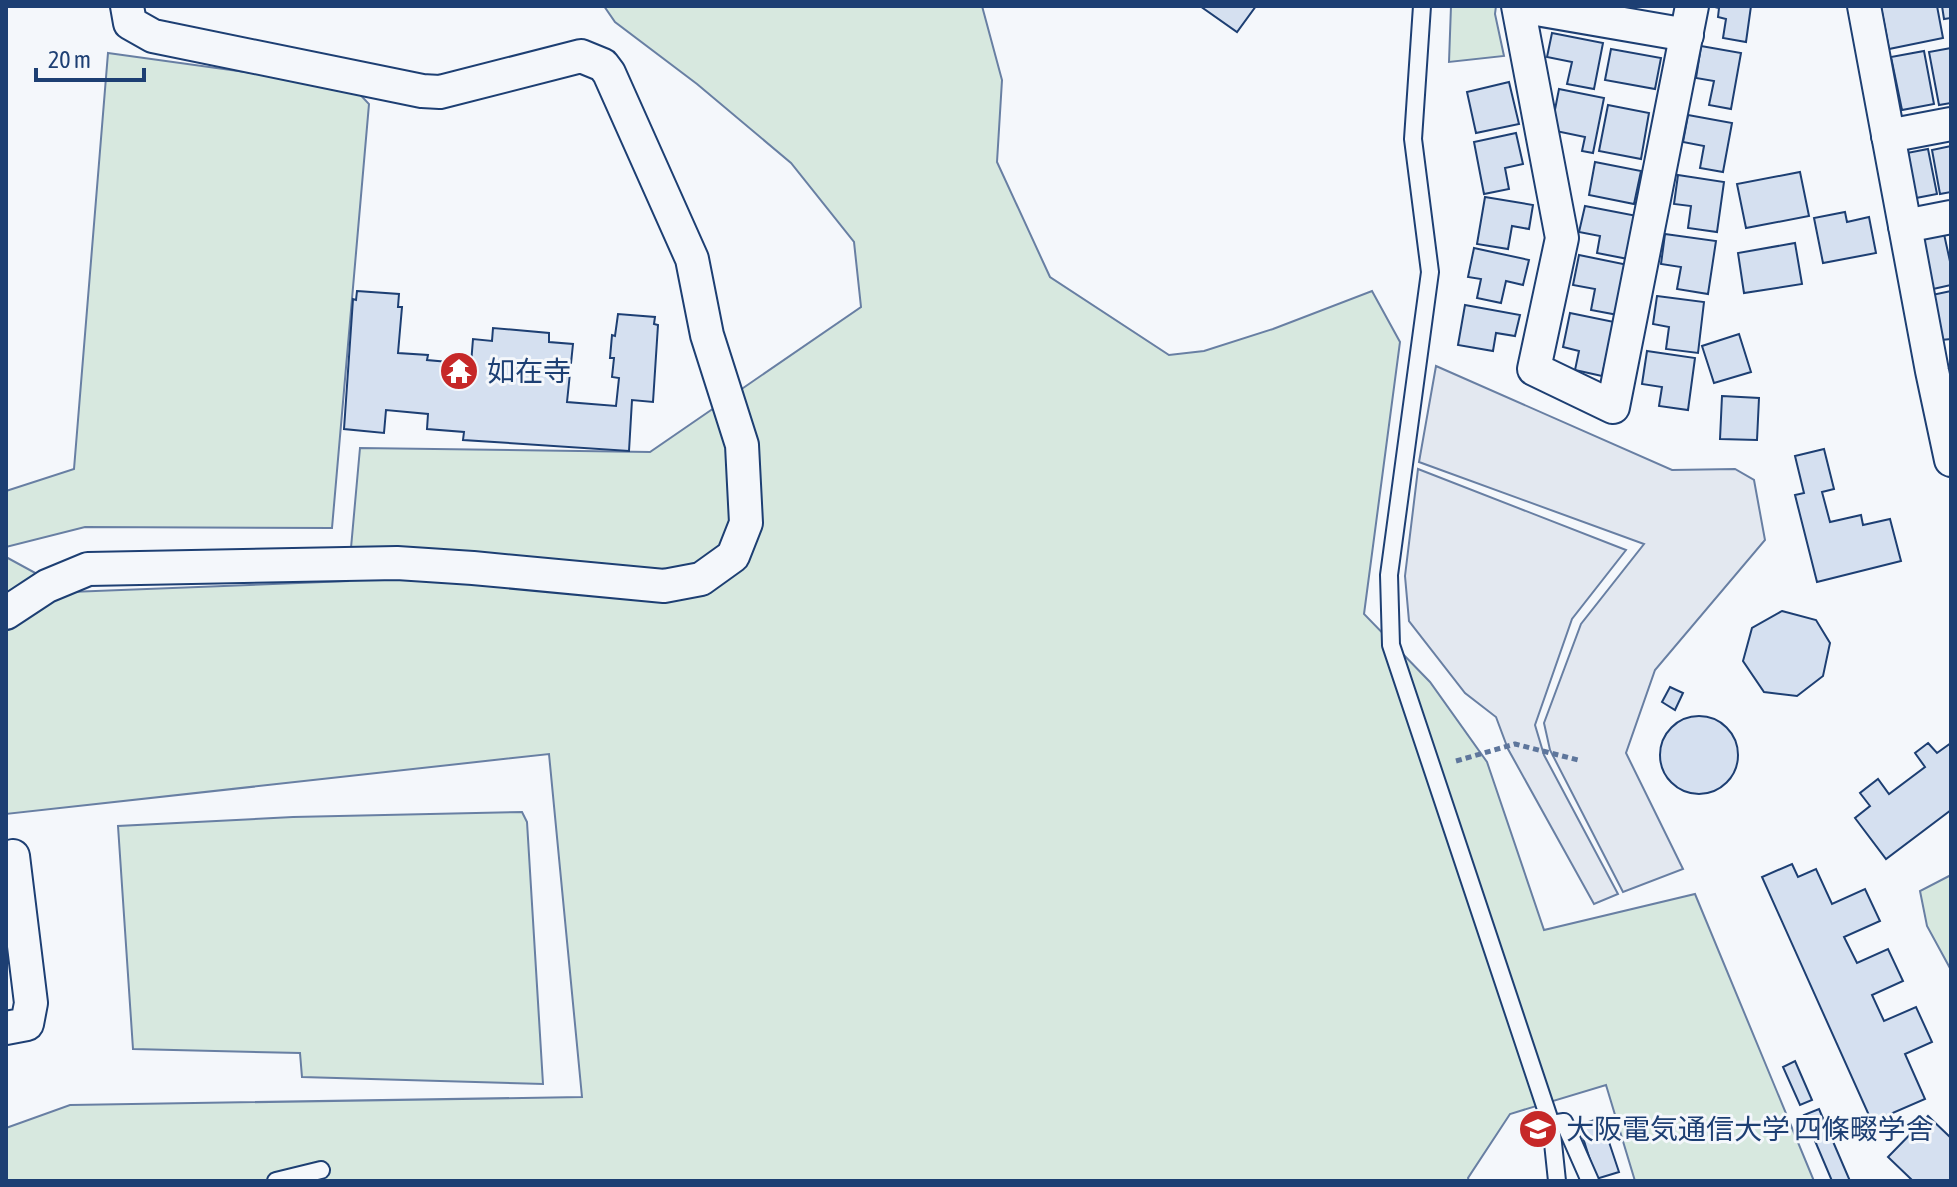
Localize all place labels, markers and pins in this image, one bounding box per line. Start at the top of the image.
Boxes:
temple icon: 如在寺 [438,350,480,392]
place label: 如在寺 [487,355,571,387]
school or university icon: 大阪電気通信大学 四條畷学舎 [1517,1108,1559,1150]
place label: 大阪電気通信大学 四條畷学舎 [1566,1113,1934,1145]

